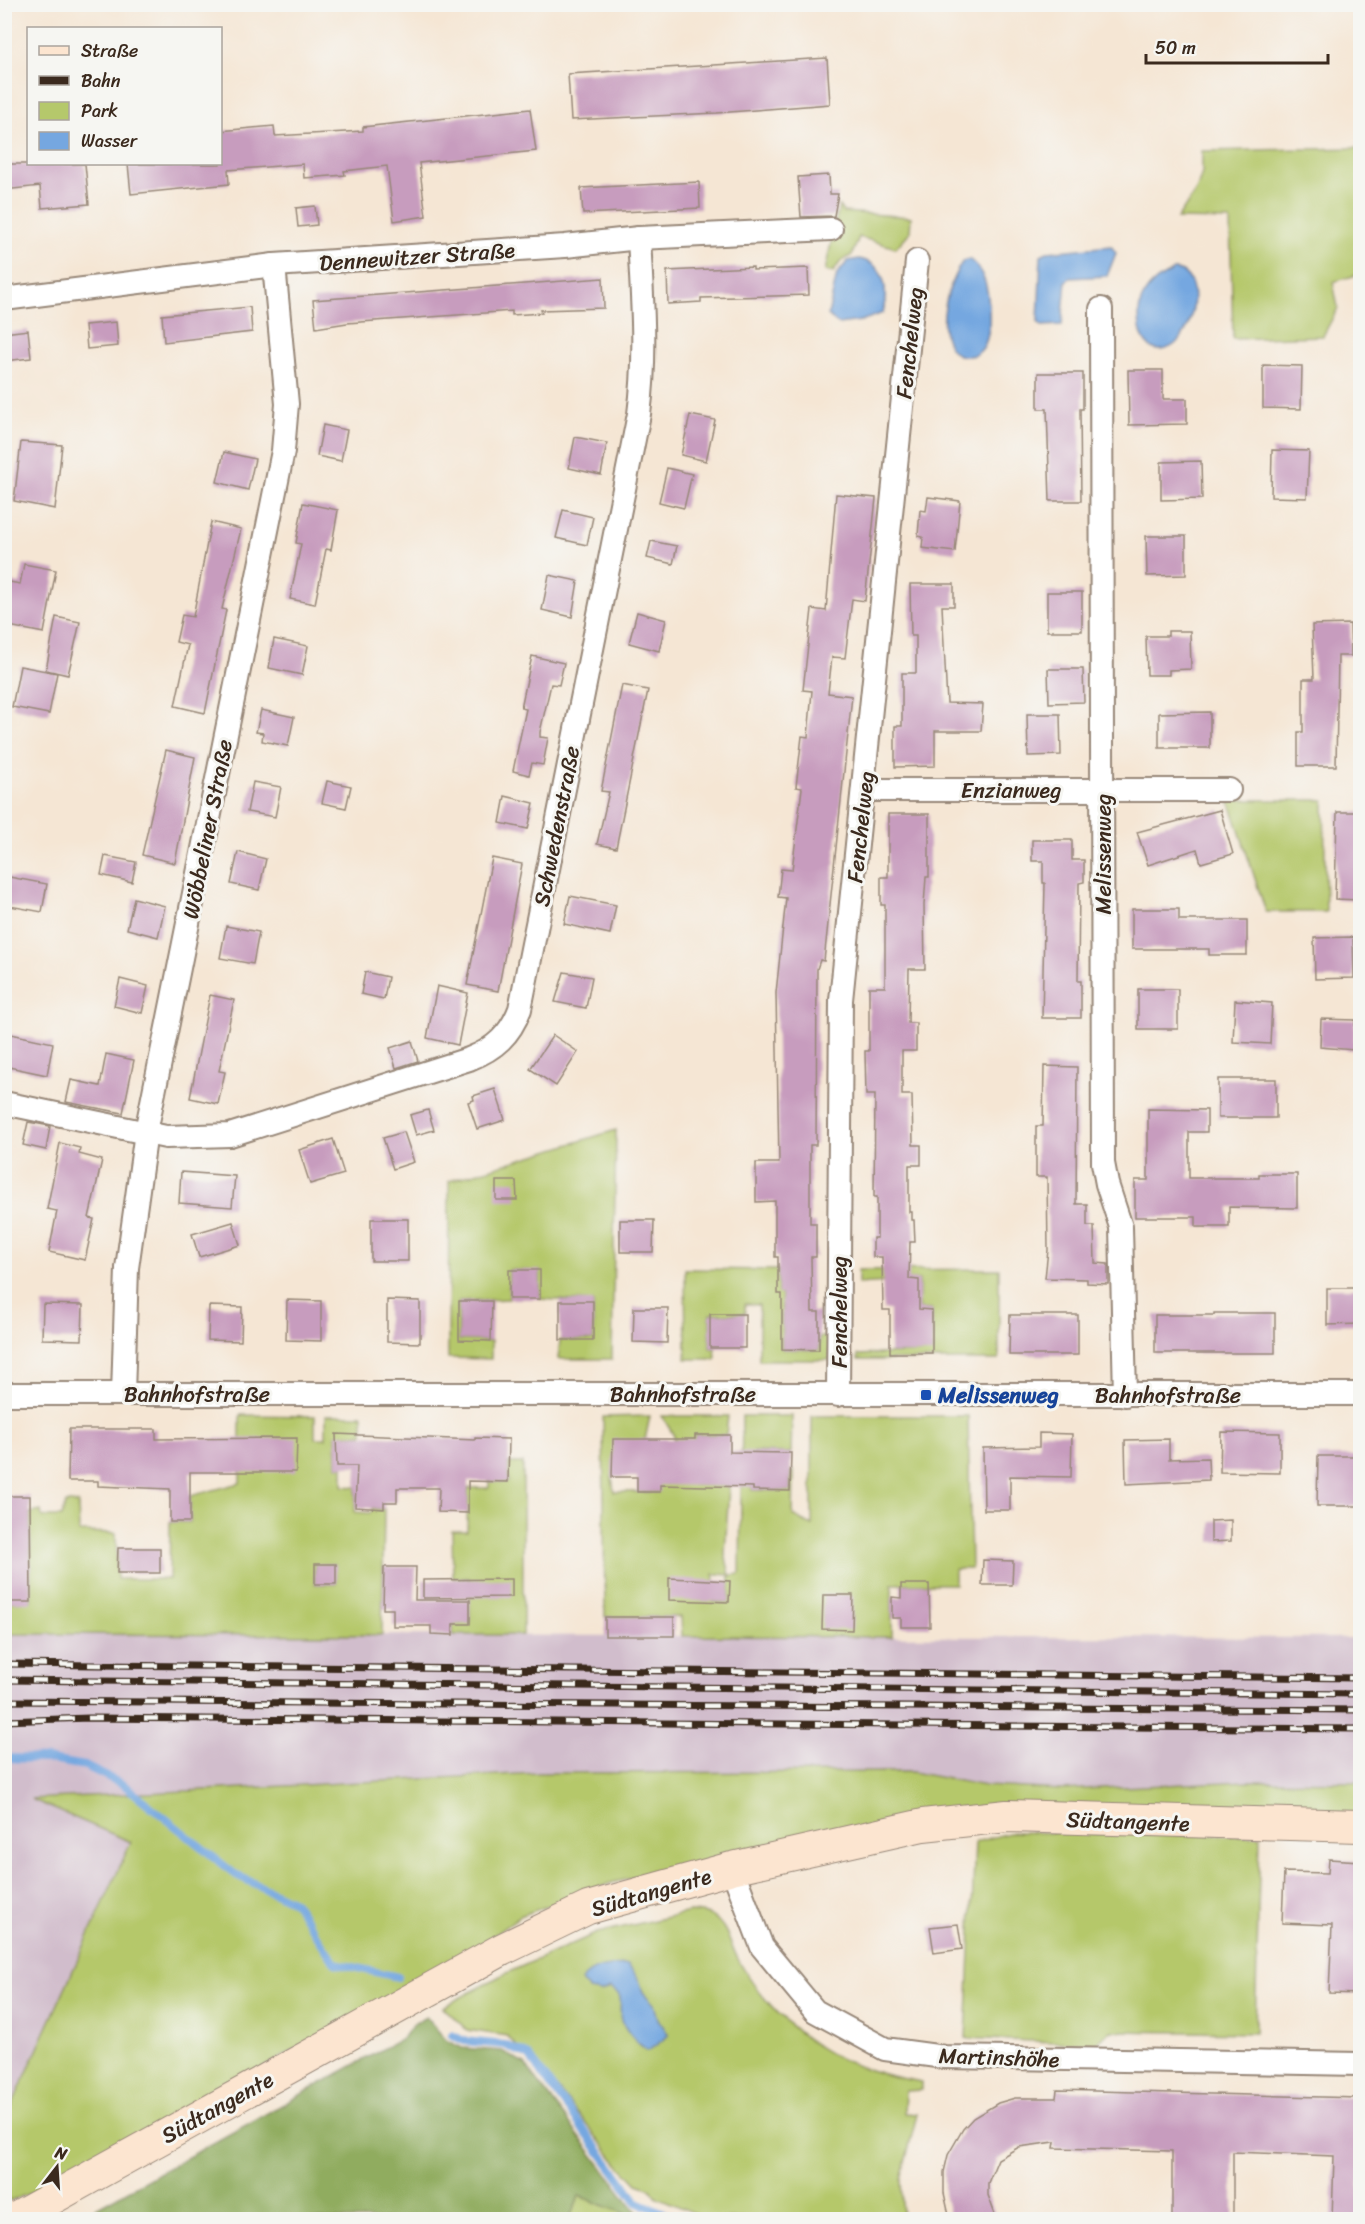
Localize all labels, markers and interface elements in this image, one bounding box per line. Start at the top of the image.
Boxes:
legend [27,27,222,165]
scale bar [1146,27,1328,65]
text: 50 m [1155,32,1196,64]
text: Straße [81,35,138,67]
text: Bahn [81,65,121,97]
text: Park [81,95,118,127]
text: Wasser [81,125,139,157]
street label: Dennewitzer Straße [318,230,517,283]
street label: Fenchelweg [884,285,935,401]
street label: Wöbbeliner Straße [171,736,244,922]
street label: Schwedenstraße [522,742,591,910]
street label: Fenchelweg [835,769,886,885]
street label: Enzianweg [961,771,1061,810]
street label: Melissenweg [1084,794,1123,914]
street label: Fenchelweg [820,1256,859,1368]
street label: Bahnhofstraße [124,1375,270,1414]
street label: Bahnhofstraße [610,1375,756,1414]
place label: Melissenweg [937,1376,1059,1415]
street label: Bahnhofstraße [1095,1376,1241,1415]
marker: Melissenweg [919,1388,933,1402]
street label: Südtangente [1066,1800,1191,1843]
street label: Südtangente [586,1857,716,1928]
street label: Martinshöhe [938,2036,1060,2079]
street label: Südtangente [154,2060,281,2154]
north arrow [27,2137,87,2197]
text: N [51,2137,72,2169]

